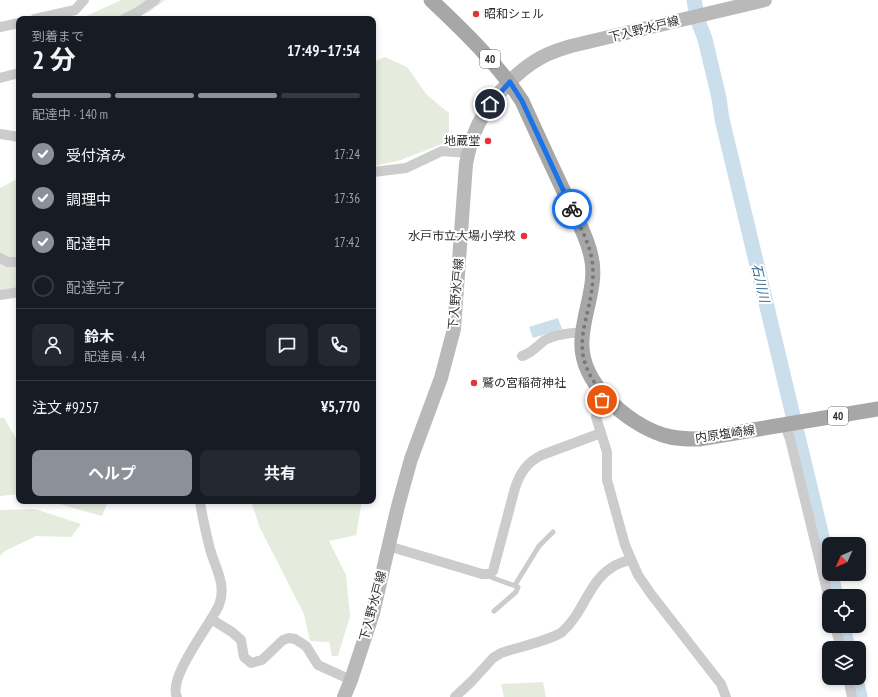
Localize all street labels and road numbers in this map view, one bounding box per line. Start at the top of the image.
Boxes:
street label: 下入野水戸線 [607,13,681,45]
road number: 40 [480,50,500,68]
street label: 下入野水戸線 [445,257,466,330]
road number: 40 [828,407,848,425]
street label: 内原塩崎線 [694,422,756,445]
street label: 下入野水戸線 [356,569,389,643]

